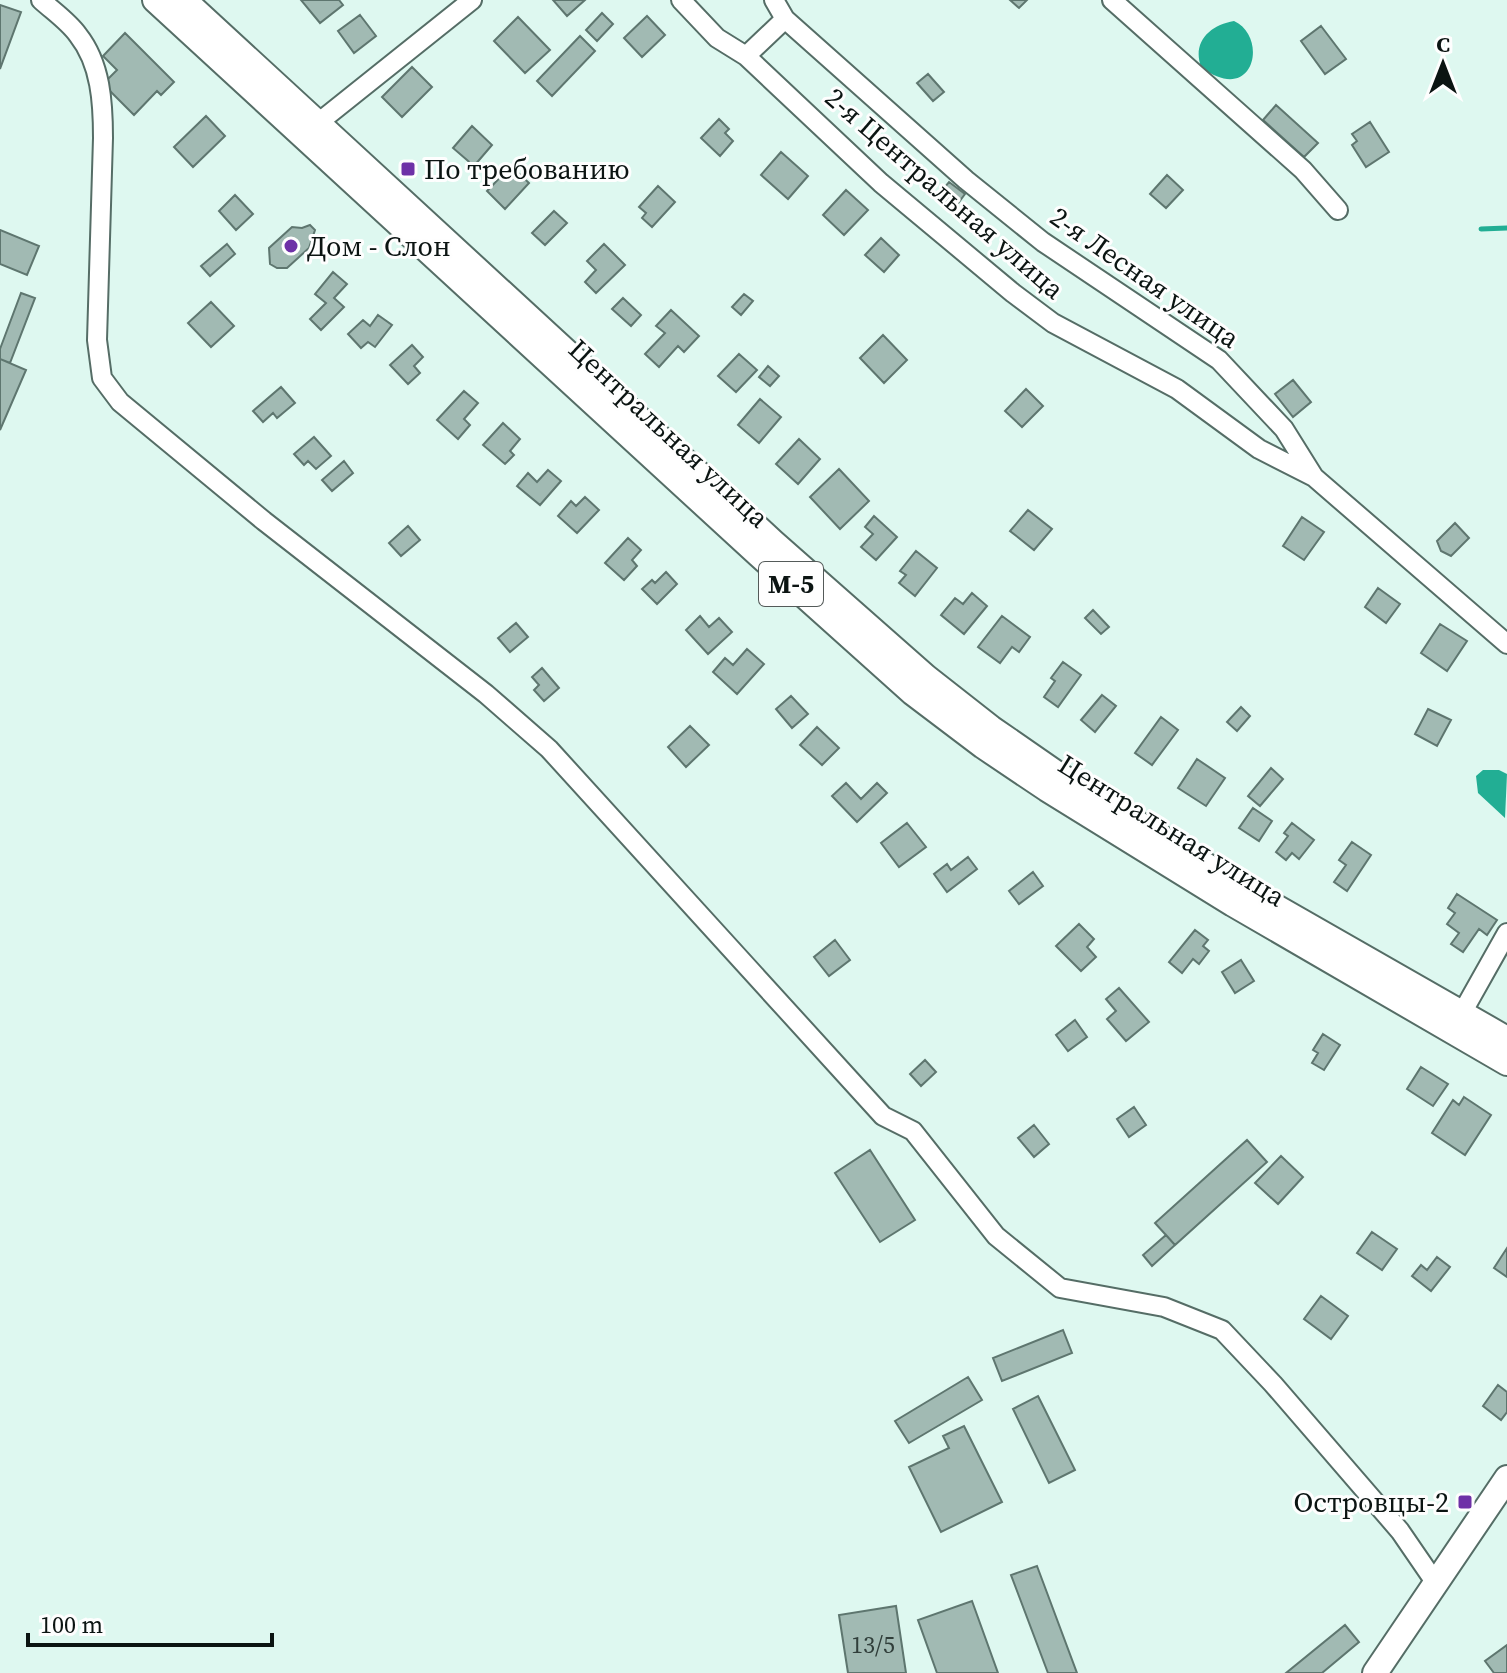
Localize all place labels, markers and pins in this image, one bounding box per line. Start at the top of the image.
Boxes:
place label: По требованию [424,150,630,188]
marker: По требованию [399,160,417,178]
place label: Дом - Слон [307,227,451,265]
marker: Дом - Слон [282,237,300,255]
place label: Островцы-2 [1293,1483,1449,1521]
marker: Островцы-2 [1456,1493,1474,1511]

